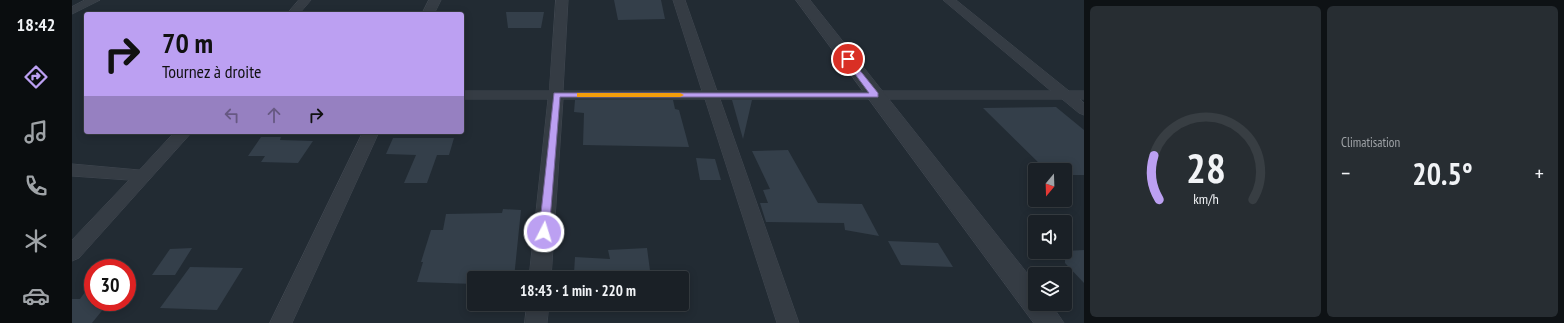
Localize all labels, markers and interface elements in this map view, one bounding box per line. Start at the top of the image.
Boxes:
text: 18:42 [17,13,55,36]
text: 70 m [162,24,213,61]
icon: right [96,28,148,80]
pin [831,42,865,76]
icon: arrive [837,48,859,70]
text: Tournez à droite [162,60,261,83]
icon: directions [22,63,50,91]
icon: left [221,104,243,126]
icon: ahead [263,104,285,126]
icon: right [305,104,327,126]
icon: music [22,118,50,146]
text: Climatisation [1341,134,1400,151]
text: 28 [1186,140,1225,193]
text: 20.5° [1412,154,1473,193]
text: − [1341,159,1350,187]
text: + [1535,159,1544,187]
north arrow [1028,163,1072,207]
map controls [1028,163,1072,311]
icon: phone [22,172,50,200]
text: km/h [1193,188,1218,207]
position arrow [523,211,565,253]
button: sound [1028,215,1072,259]
icon: climate [22,227,50,255]
speed limit sign: 30 [84,259,136,311]
button: layers [1028,267,1072,311]
text: 18:43 · 1 min · 220 m [520,281,636,300]
icon: car [22,282,50,310]

